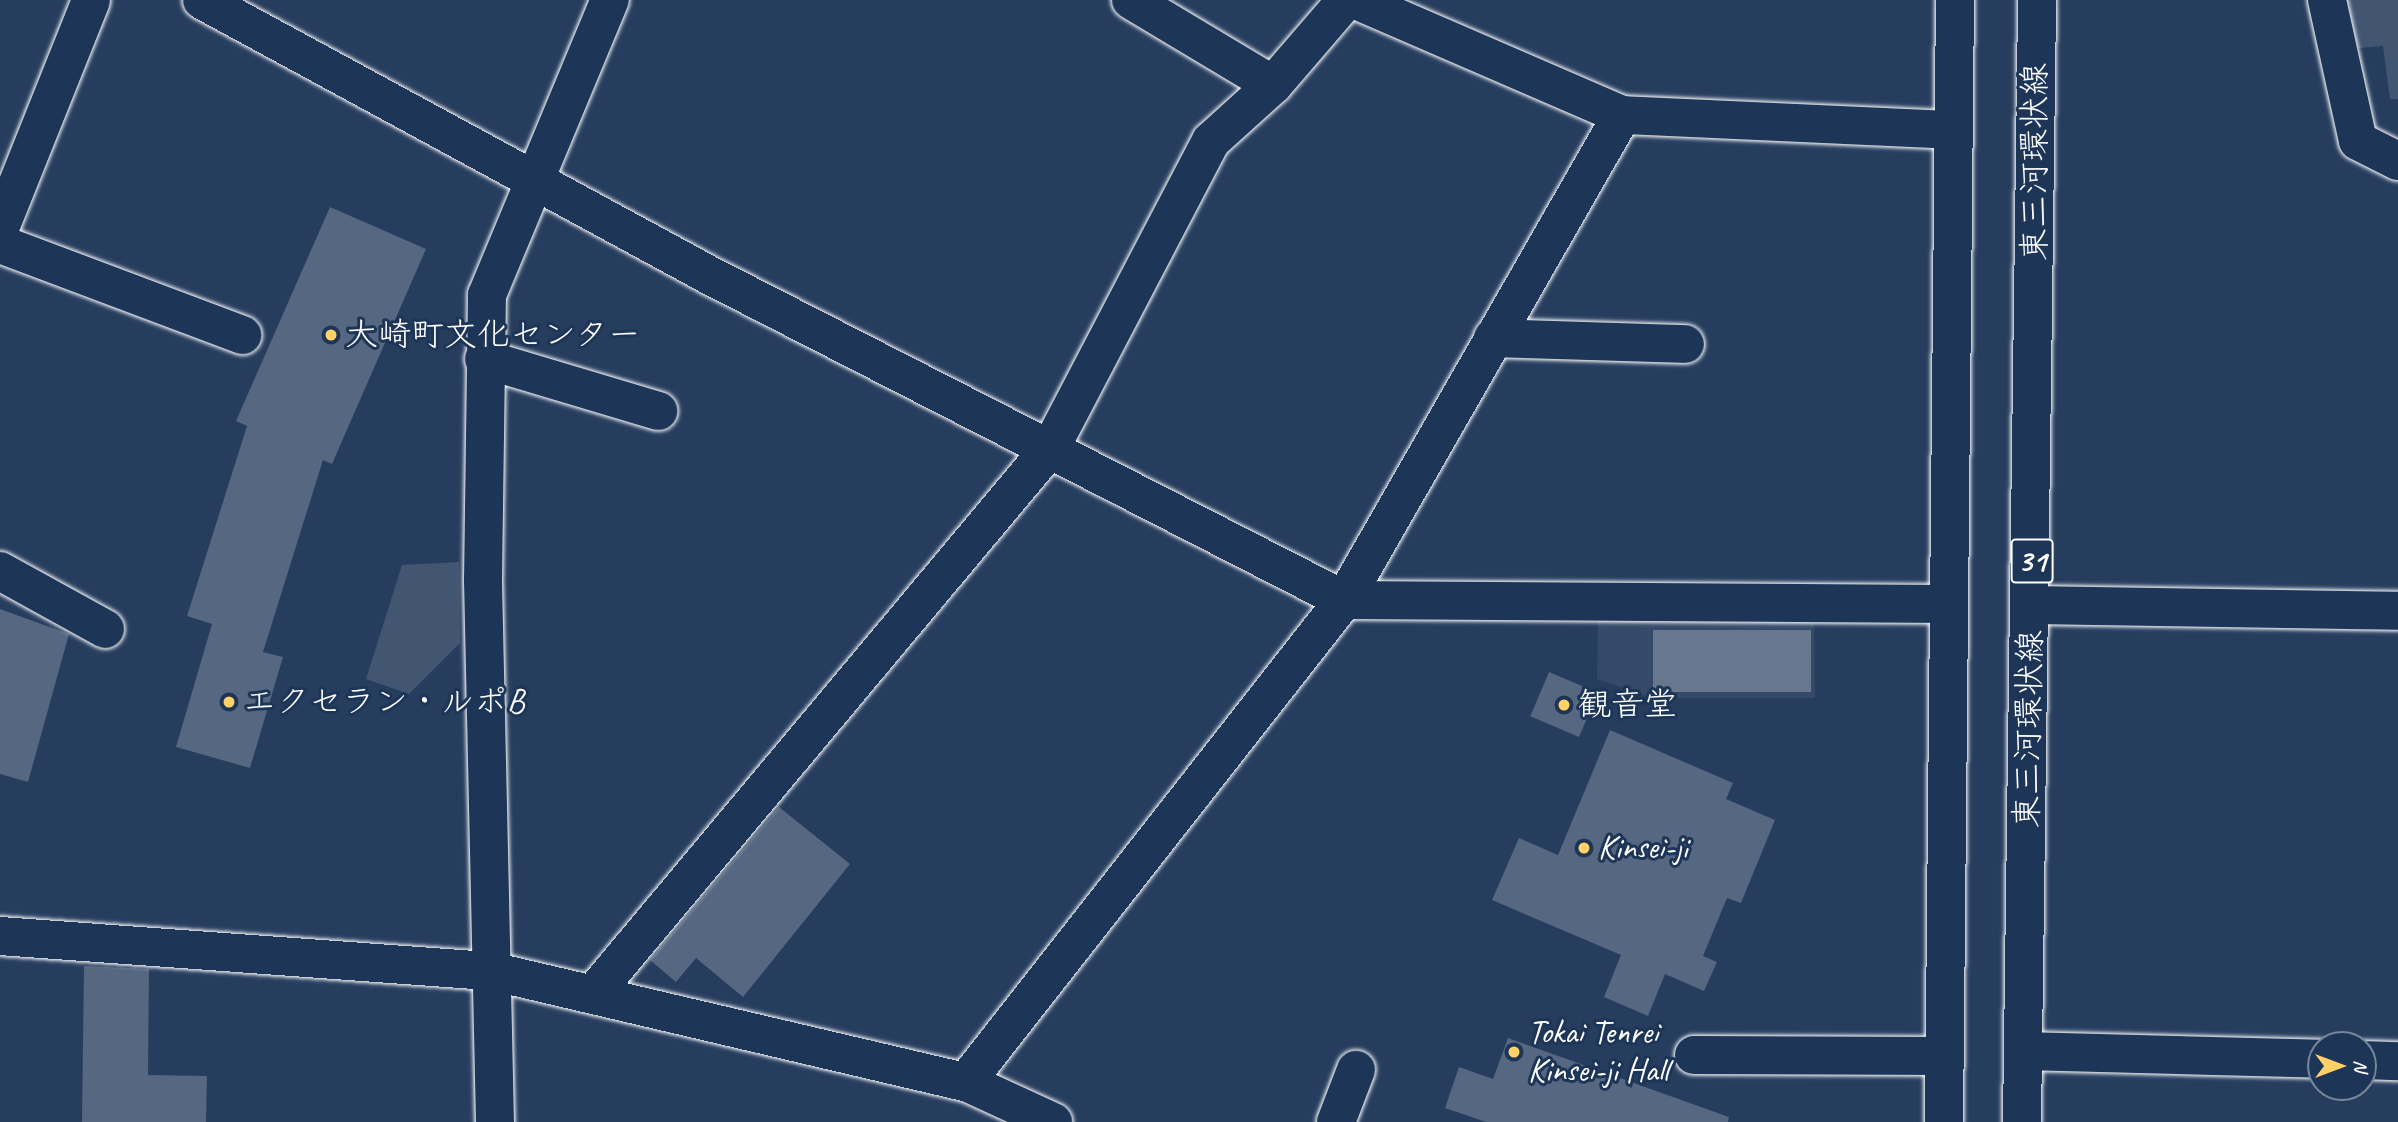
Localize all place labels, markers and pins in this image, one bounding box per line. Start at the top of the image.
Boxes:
place label: 大崎町文化センター [345,315,642,355]
marker: 大崎町文化センター [323,327,339,343]
place label: エクセラン・ルポB [243,682,524,722]
place label: 観音堂 [1578,685,1677,725]
marker: エクセラン・ルポB [221,694,237,710]
marker: 観音堂 [1556,697,1572,713]
place label: Kinsei-ji [1598,828,1688,868]
marker: Kinsei-ji [1576,840,1592,856]
place label: Tokai Tenrei Kinsei-ji Hall [1528,1013,1670,1091]
marker: Tokai Tenrei Kinsei-ji Hall [1506,1044,1522,1060]

